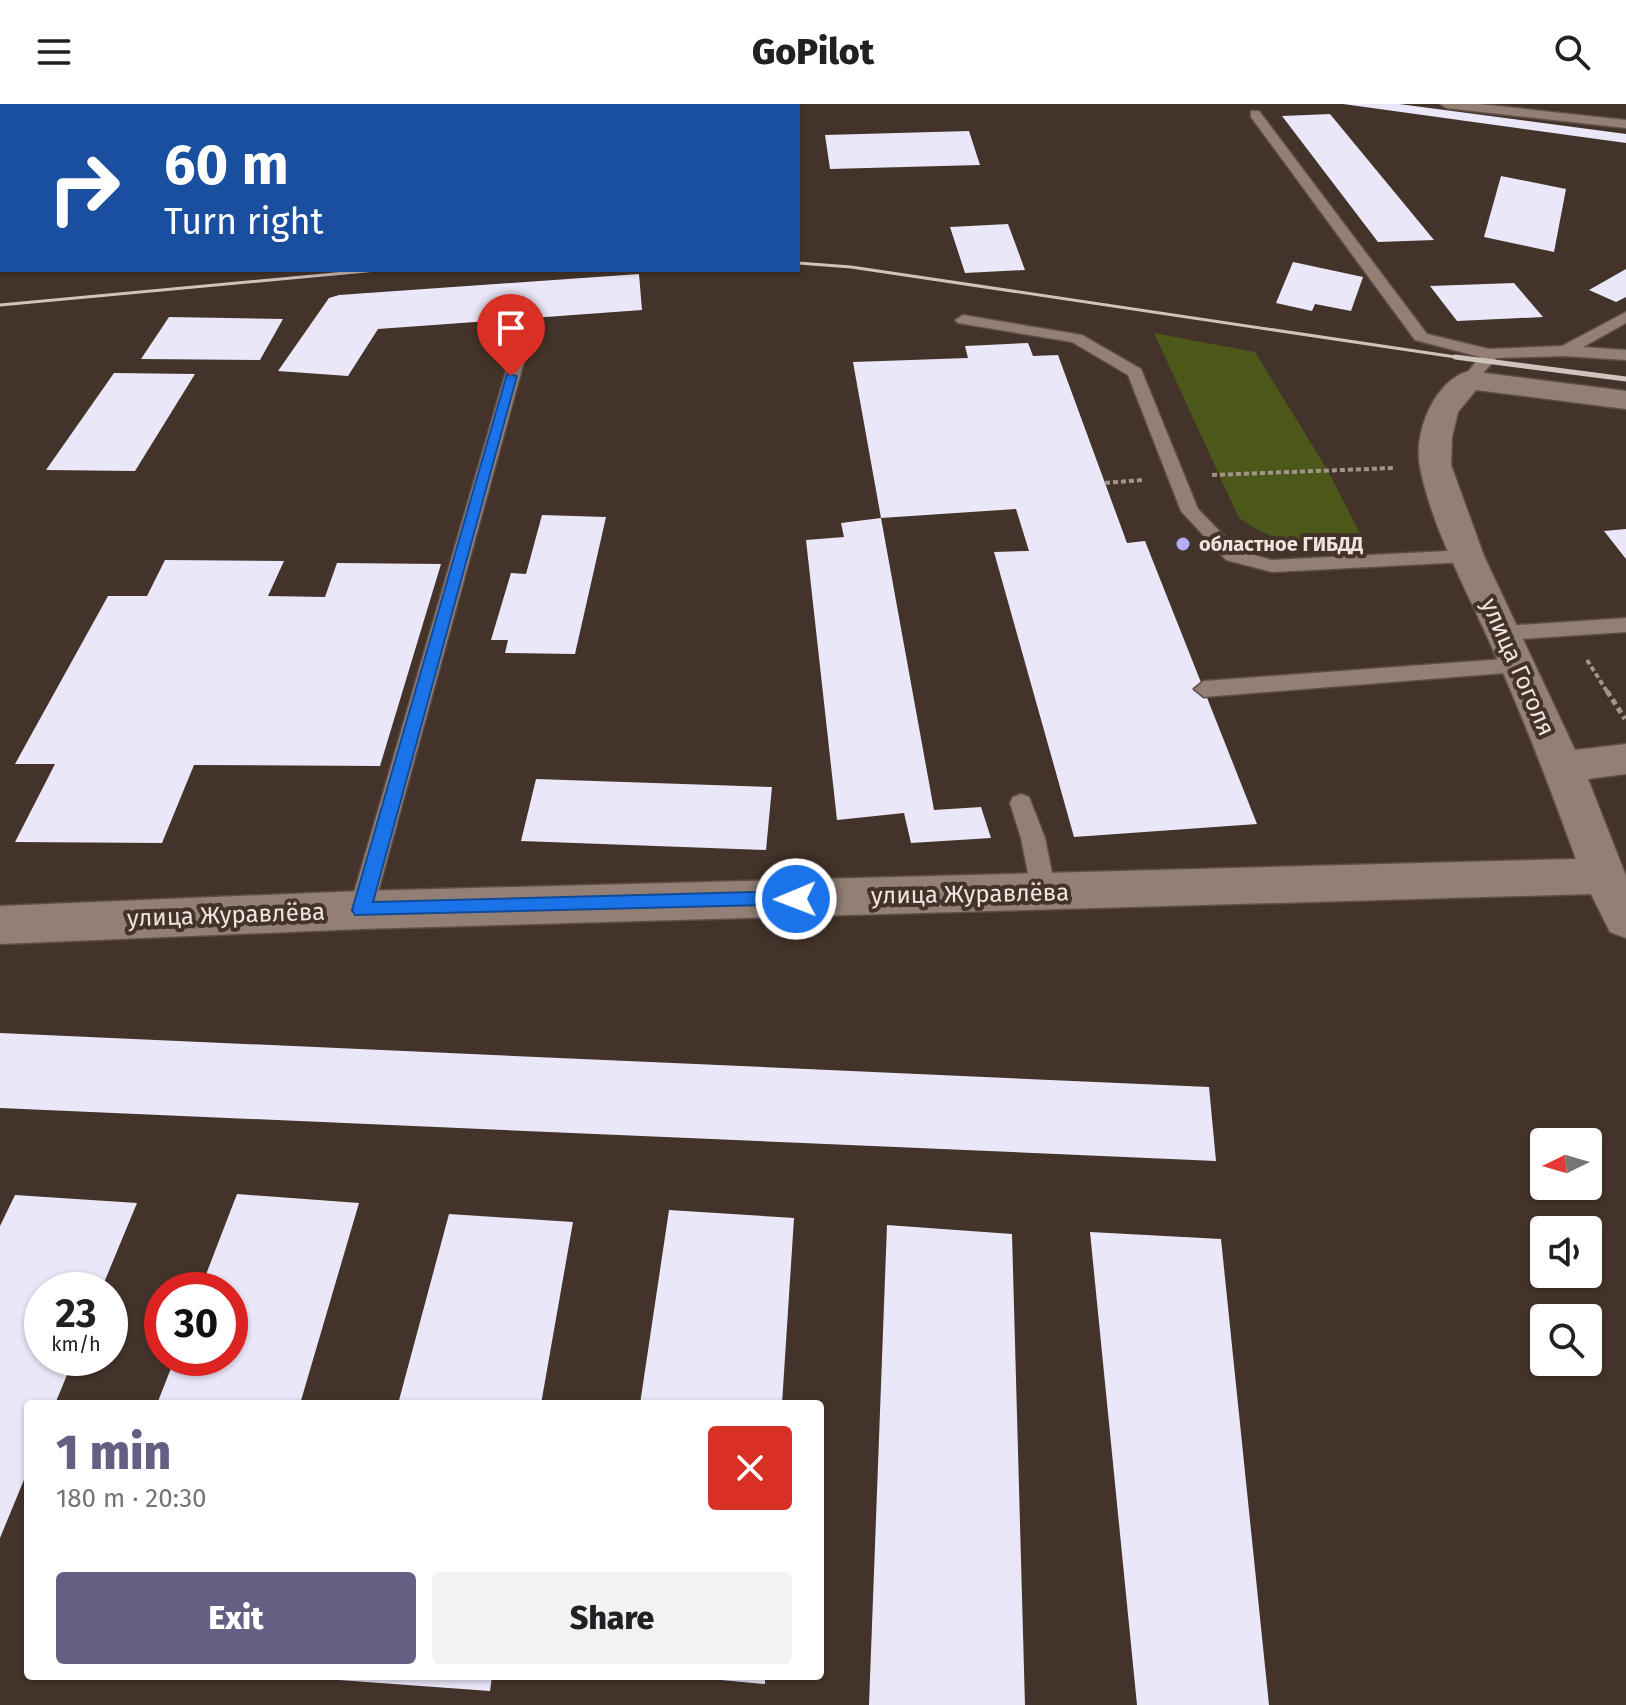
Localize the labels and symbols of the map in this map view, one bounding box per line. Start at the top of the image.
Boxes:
pin [477,294,545,376]
place label: областное ГИБДД [1199,532,1363,556]
marker: областное ГИБДД [1174,535,1192,553]
street label: улица Гоголя [1475,594,1561,740]
position arrow [754,857,838,941]
street label: улица Журавлёва [871,878,1069,910]
street label: улица Журавлёва [126,898,326,932]
north arrow [1530,1128,1602,1200]
speed limit sign: 30 [144,1272,248,1376]

